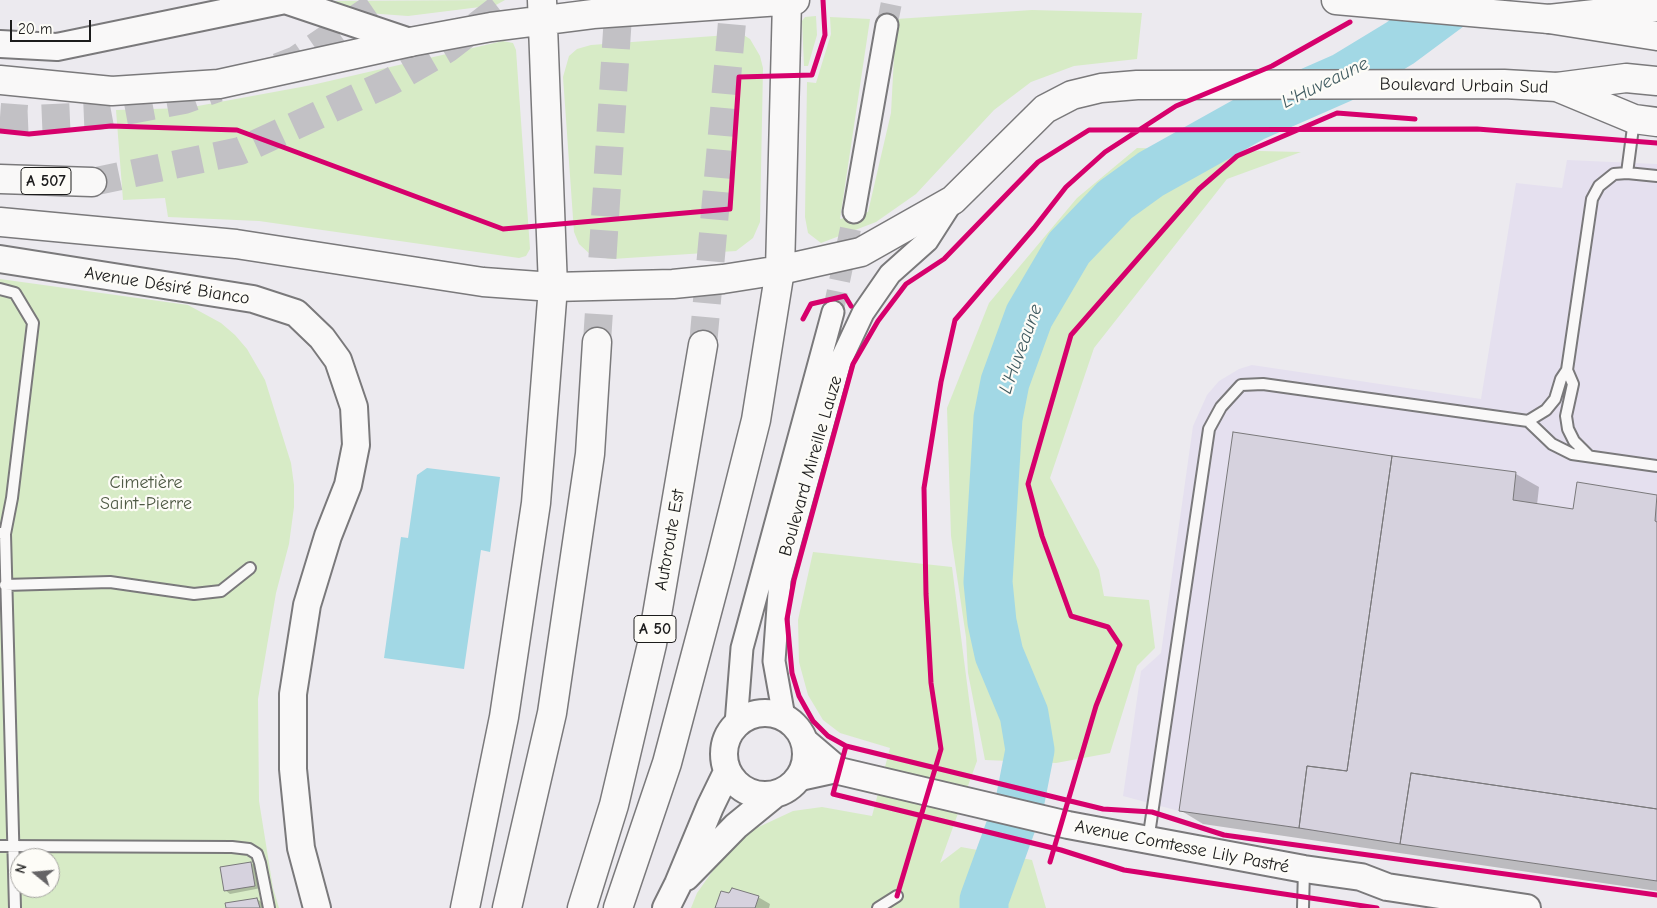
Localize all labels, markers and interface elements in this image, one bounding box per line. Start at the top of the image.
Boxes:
scale bar [12,10,94,42]
text: 20 m [18,20,52,38]
water label: L'Huveaune [1278,52,1372,114]
street label: Boulevard Urbain Sud [1379,74,1549,98]
road number: A 507 [21,168,71,195]
street label: Avenue Désiré Bianco [83,262,251,310]
water label: L'Huveaune [994,301,1048,397]
street label: Boulevard Mireille Lauze [775,373,847,559]
park label: Cimetière Saint-Pierre [100,472,192,514]
street label: Autoroute Est [650,488,690,592]
road number: A 50 [634,616,676,642]
street label: Avenue Comtesse Lily Pastré [1073,816,1291,878]
north arrow [10,848,60,898]
text: N [12,862,31,876]

